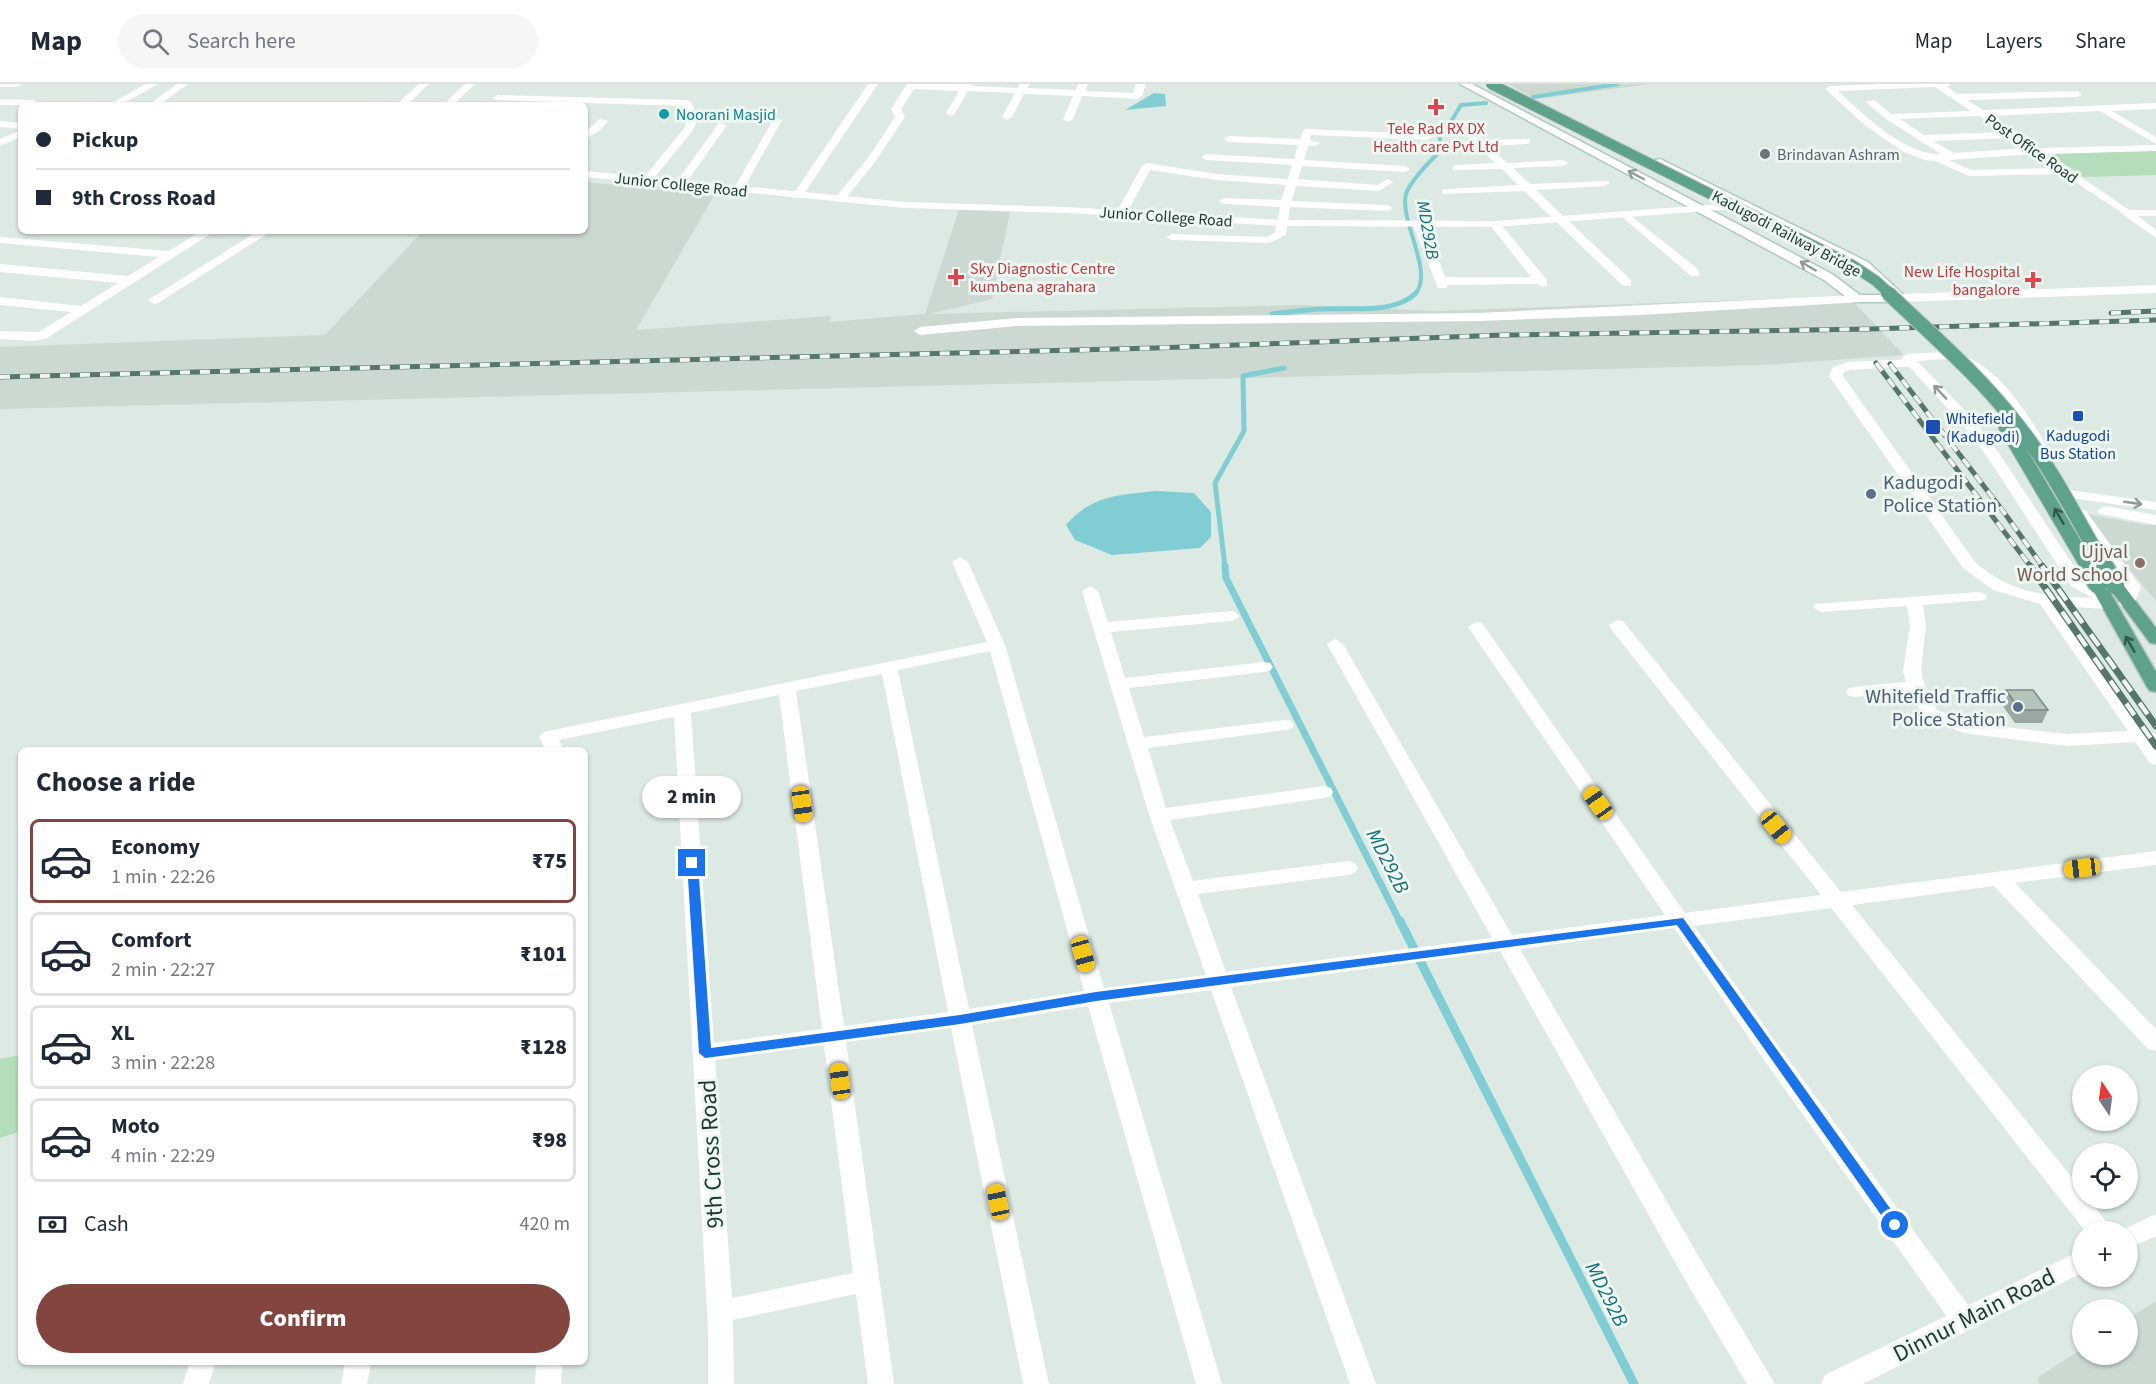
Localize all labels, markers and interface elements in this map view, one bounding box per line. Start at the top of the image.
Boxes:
search box [118,14,538,68]
text: Map [30,21,82,61]
icon: search [139,25,172,58]
text: Search here [187,25,296,57]
text: Map [1915,26,1952,56]
text: Layers [1985,26,2042,56]
text: Share [2075,26,2126,56]
marker: Tele Rad RX DX Health care Pvt Ltd [1427,98,1445,116]
place label: Noorani Masjid [676,104,776,126]
marker: Noorani Masjid [657,107,671,121]
street label: Post Office Road [1981,109,2082,189]
place label: Tele Rad RX DX Health care Pvt Ltd [1373,118,1499,158]
text: Pickup [72,124,138,156]
place label: Brindavan Ashram [1777,144,1900,166]
marker: Brindavan Ashram [1758,147,1772,161]
street label: Junior College Road [613,167,748,203]
one-way arrow [1628,169,1646,180]
text: 9th Cross Road [72,182,216,214]
street label: Kadugodi Railway Bridge [1708,185,1865,283]
water label: MD292B [1410,199,1445,262]
street label: Junior College Road [1099,201,1233,233]
place label: Sky Diagnostic Centre kumbena agrahara [970,258,1115,298]
one-way arrow [1800,260,1817,272]
place label: New Life Hospital bangalore [1904,261,2020,301]
marker: Sky Diagnostic Centre kumbena agrahara [947,268,965,286]
marker: New Life Hospital bangalore [2024,271,2042,289]
one-way arrow [1933,385,1947,400]
place label: Whitefield (Kadugodi) [1946,408,2020,448]
marker: Kadugodi Bus Station [2071,409,2085,423]
marker: Whitefield (Kadugodi) [1924,418,1942,436]
place label: Kadugodi Bus Station [2040,425,2116,465]
place label: Kadugodi Police Station [1883,469,1997,520]
marker: Kadugodi Police Station [1864,487,1878,501]
one-way arrow [2123,497,2143,508]
one-way arrow [2053,507,2064,525]
place label: Ujjval World School [2017,538,2128,589]
marker: Ujjval World School [2133,556,2147,570]
one-way arrow [2123,636,2135,653]
place label: Whitefield Traffic Police Station [1865,683,2006,734]
marker: Whitefield Traffic Police Station [2011,700,2025,714]
text: Choose a ride [36,763,196,802]
callout: 2 min [642,776,742,818]
text: 2 min [667,783,716,811]
car [1580,783,1616,823]
car [791,785,813,823]
car [1758,807,1794,847]
water label: MD292B [1359,823,1417,899]
text: Economy [111,831,200,863]
icon: car [39,834,93,888]
text: ₹75 [532,845,567,877]
route end [678,849,705,876]
car [2063,857,2101,879]
text: 1 min · 22:26 [111,863,215,891]
text: Comfort [111,924,192,956]
icon: car [39,927,93,981]
car [1069,934,1097,974]
text: ₹101 [520,938,567,970]
text: 2 min · 22:27 [111,956,215,984]
text: XL [111,1017,135,1049]
icon: car [39,1020,93,1074]
text: ₹128 [520,1031,567,1063]
text: 3 min · 22:28 [111,1049,215,1077]
car [829,1062,851,1100]
north arrow [2072,1065,2138,1131]
map controls [2072,1065,2138,1365]
street label: 9th Cross Road [690,1079,733,1229]
text: Moto [111,1110,160,1142]
icon: car [39,1113,93,1167]
text: ₹98 [532,1124,567,1156]
text: 4 min · 22:29 [111,1142,215,1170]
button: locate [2072,1143,2138,1209]
car [985,1183,1011,1221]
icon: cash [36,1208,69,1241]
text: Cash [84,1208,129,1240]
text: 420 m [520,1210,570,1238]
route start [1881,1211,1908,1238]
button: + [2072,1221,2138,1287]
water label: MD292B [1578,1256,1636,1332]
street label: Dinnur Main Road [1887,1259,2061,1371]
button: Confirm [36,1284,570,1353]
button: − [2072,1299,2138,1365]

